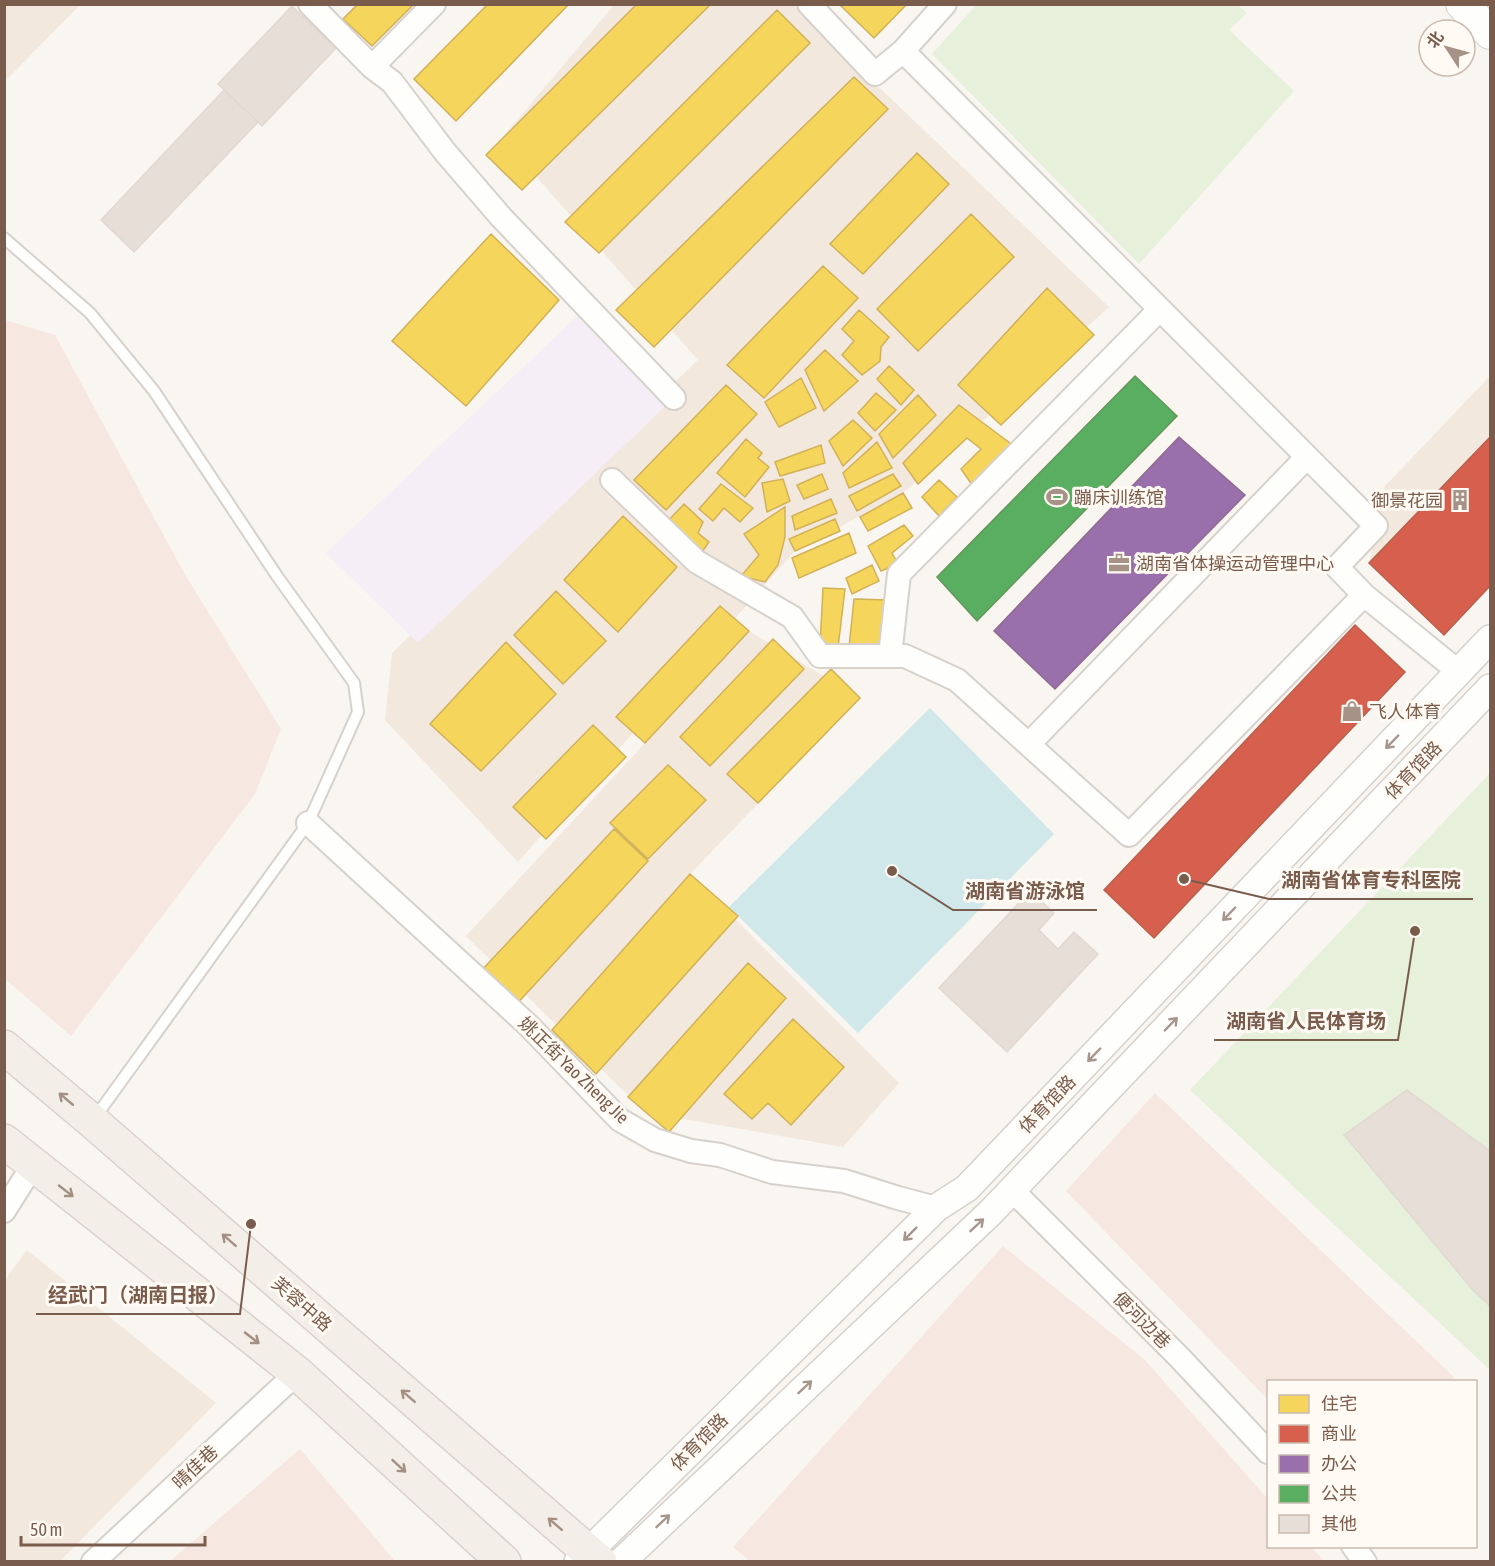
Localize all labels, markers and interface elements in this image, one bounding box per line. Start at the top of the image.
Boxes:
north arrow [1417,18,1477,78]
text: 北 [1423,27,1447,51]
sports icon: 蹦床训练馆 [1045,485,1069,509]
place label: 蹦床训练馆 [1074,487,1164,508]
building icon: 御景花园 [1448,488,1472,512]
place label: 御景花园 [1371,490,1443,511]
office icon: 湖南省体操运动管理中心 [1107,551,1131,575]
place label: 湖南省体操运动管理中心 [1136,553,1334,574]
shop icon: 飞人体育 [1340,699,1364,723]
place label: 飞人体育 [1369,701,1441,722]
one-way arrow [1386,734,1400,749]
street label: 体育馆路 [1380,737,1446,803]
callout: 湖南省体育专科医院 [1269,861,1473,899]
text: 湖南省体育专科医院 [1281,868,1461,891]
callout: 湖南省游泳馆 [953,872,1097,910]
text: 湖南省游泳馆 [965,879,1085,902]
one-way arrow [1222,906,1236,921]
callout: 湖南省人民体育场 [1214,1002,1398,1040]
text: 湖南省人民体育场 [1226,1009,1386,1032]
street label: 姚正街 Yao Zheng Jie [515,1012,633,1128]
one-way arrow [1163,1016,1178,1031]
one-way arrow [1087,1047,1102,1062]
street label: 体育馆路 [1014,1071,1080,1137]
one-way arrow [58,1092,74,1105]
one-way arrow [58,1184,74,1197]
one-way arrow [970,1218,985,1232]
one-way arrow [902,1227,917,1241]
one-way arrow [222,1233,237,1247]
street label: 芙蓉中路 [268,1272,336,1336]
callout: 经武门（湖南日报） [36,1276,240,1314]
text: 经武门（湖南日报） [48,1283,228,1306]
street label: 便河边巷 [1109,1287,1175,1353]
one-way arrow [244,1331,260,1344]
legend [1267,1380,1477,1548]
one-way arrow [797,1381,812,1395]
one-way arrow [401,1389,416,1403]
text: 住宅 [1321,1393,1357,1414]
street label: 体育馆路 [666,1409,732,1475]
text: 商业 [1321,1423,1357,1444]
street label: 晴佳巷 [168,1441,222,1493]
text: 办公 [1321,1453,1357,1474]
one-way arrow [391,1459,406,1473]
text: 公共 [1321,1483,1357,1504]
scale bar [21,1509,206,1547]
text: 其他 [1321,1513,1357,1534]
one-way arrow [655,1514,670,1528]
one-way arrow [548,1517,563,1531]
text: 50 m [30,1519,62,1540]

